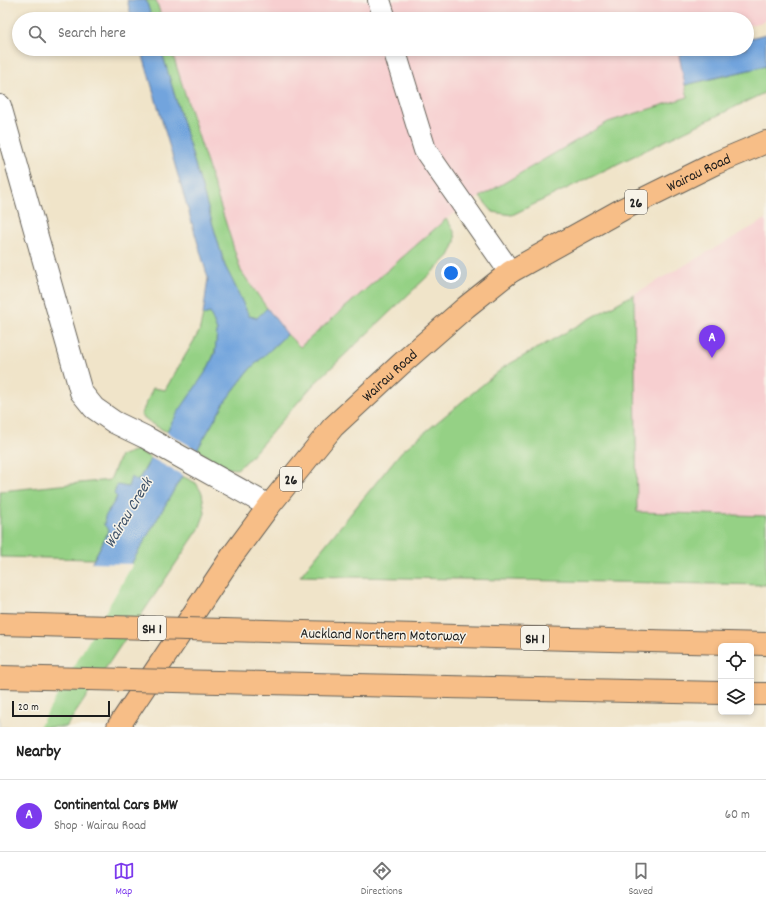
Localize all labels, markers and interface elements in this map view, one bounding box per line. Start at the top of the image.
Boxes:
search box [12,12,754,56]
icon: search [26,23,48,45]
text: Search here [58,23,126,45]
street label: Wairau Road [663,149,735,199]
road number: 26 [625,190,647,214]
your location [441,263,461,283]
pin: A [699,325,725,358]
street label: Wairau Road [358,345,423,408]
road number: 26 [280,467,302,491]
water label: Wairau Creek [99,473,160,553]
road number: SH 1 [138,616,166,640]
street label: Auckland Northern Motorway [300,624,467,648]
road number: SH 1 [521,626,549,650]
map controls [718,643,754,715]
button: locate [718,643,754,679]
button: layers [718,679,754,715]
scale bar [12,699,110,718]
text: 20 m [18,700,39,716]
text: Nearby [16,741,60,765]
text: Continental Cars BMW [54,795,178,817]
text: A [25,806,33,825]
text: 60 m [725,806,750,825]
text: Shop · Wairau Road [54,817,146,836]
tab: Map [113,860,135,900]
tab: Directions [361,860,403,900]
tab: Saved [628,860,653,900]

